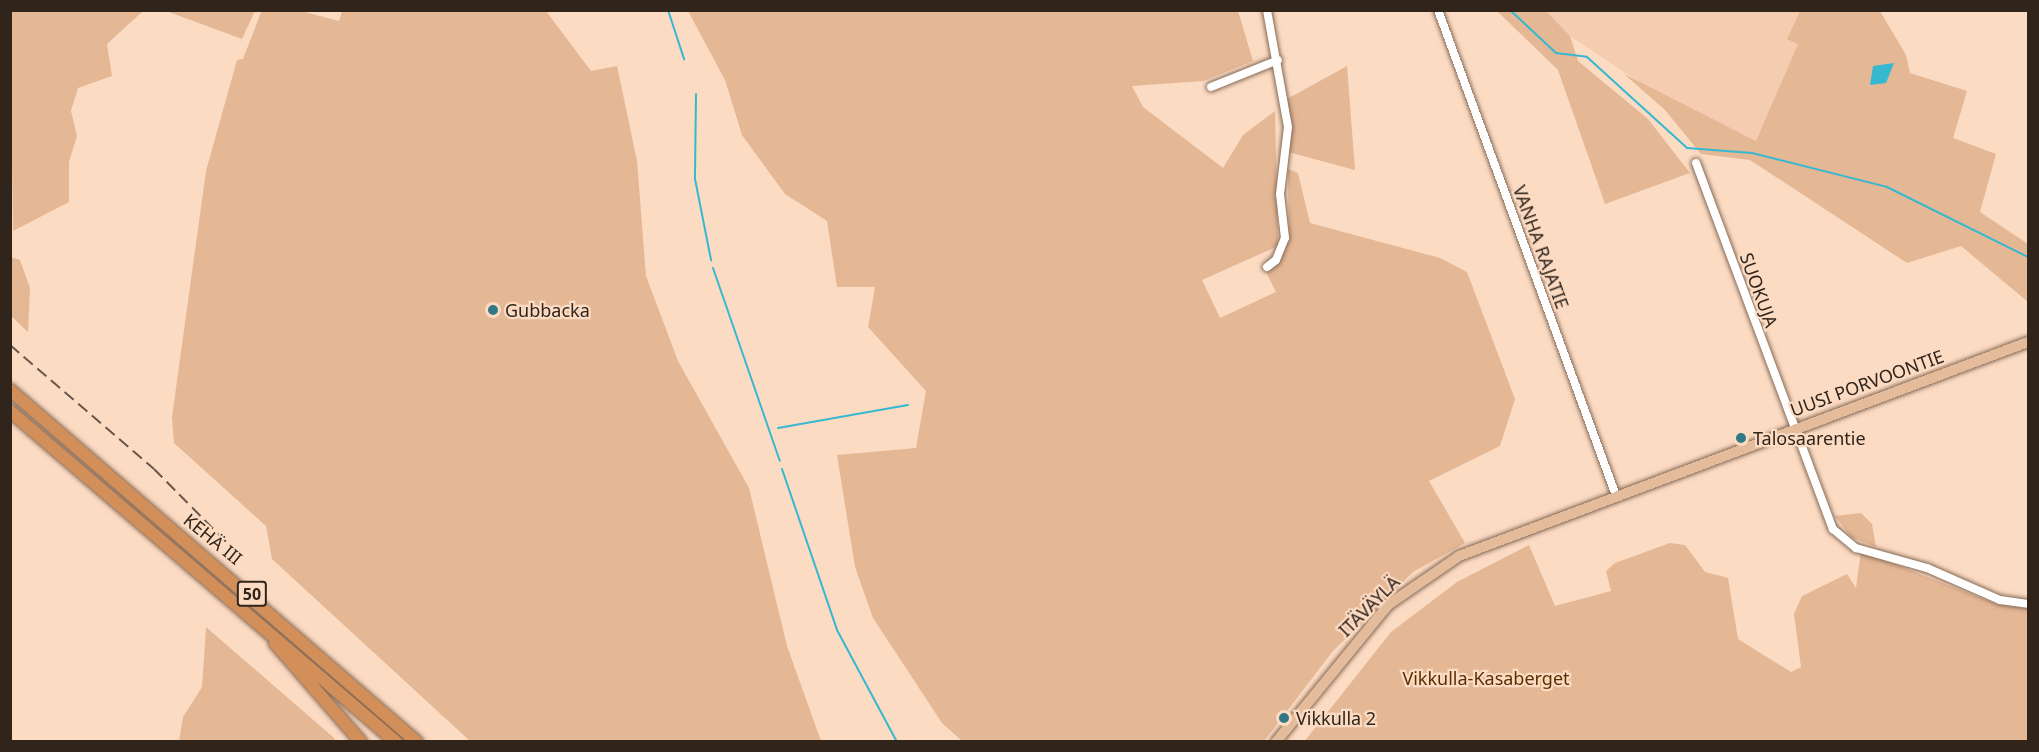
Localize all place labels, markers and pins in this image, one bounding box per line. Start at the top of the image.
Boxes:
place label: Gubbacka [505,299,590,321]
marker: Gubbacka [486,303,500,317]
place label: Talosaarentie [1753,427,1866,449]
marker: Talosaarentie [1734,431,1748,445]
place label: Vikkulla 2 [1296,707,1376,729]
marker: Vikkulla 2 [1277,711,1291,725]

